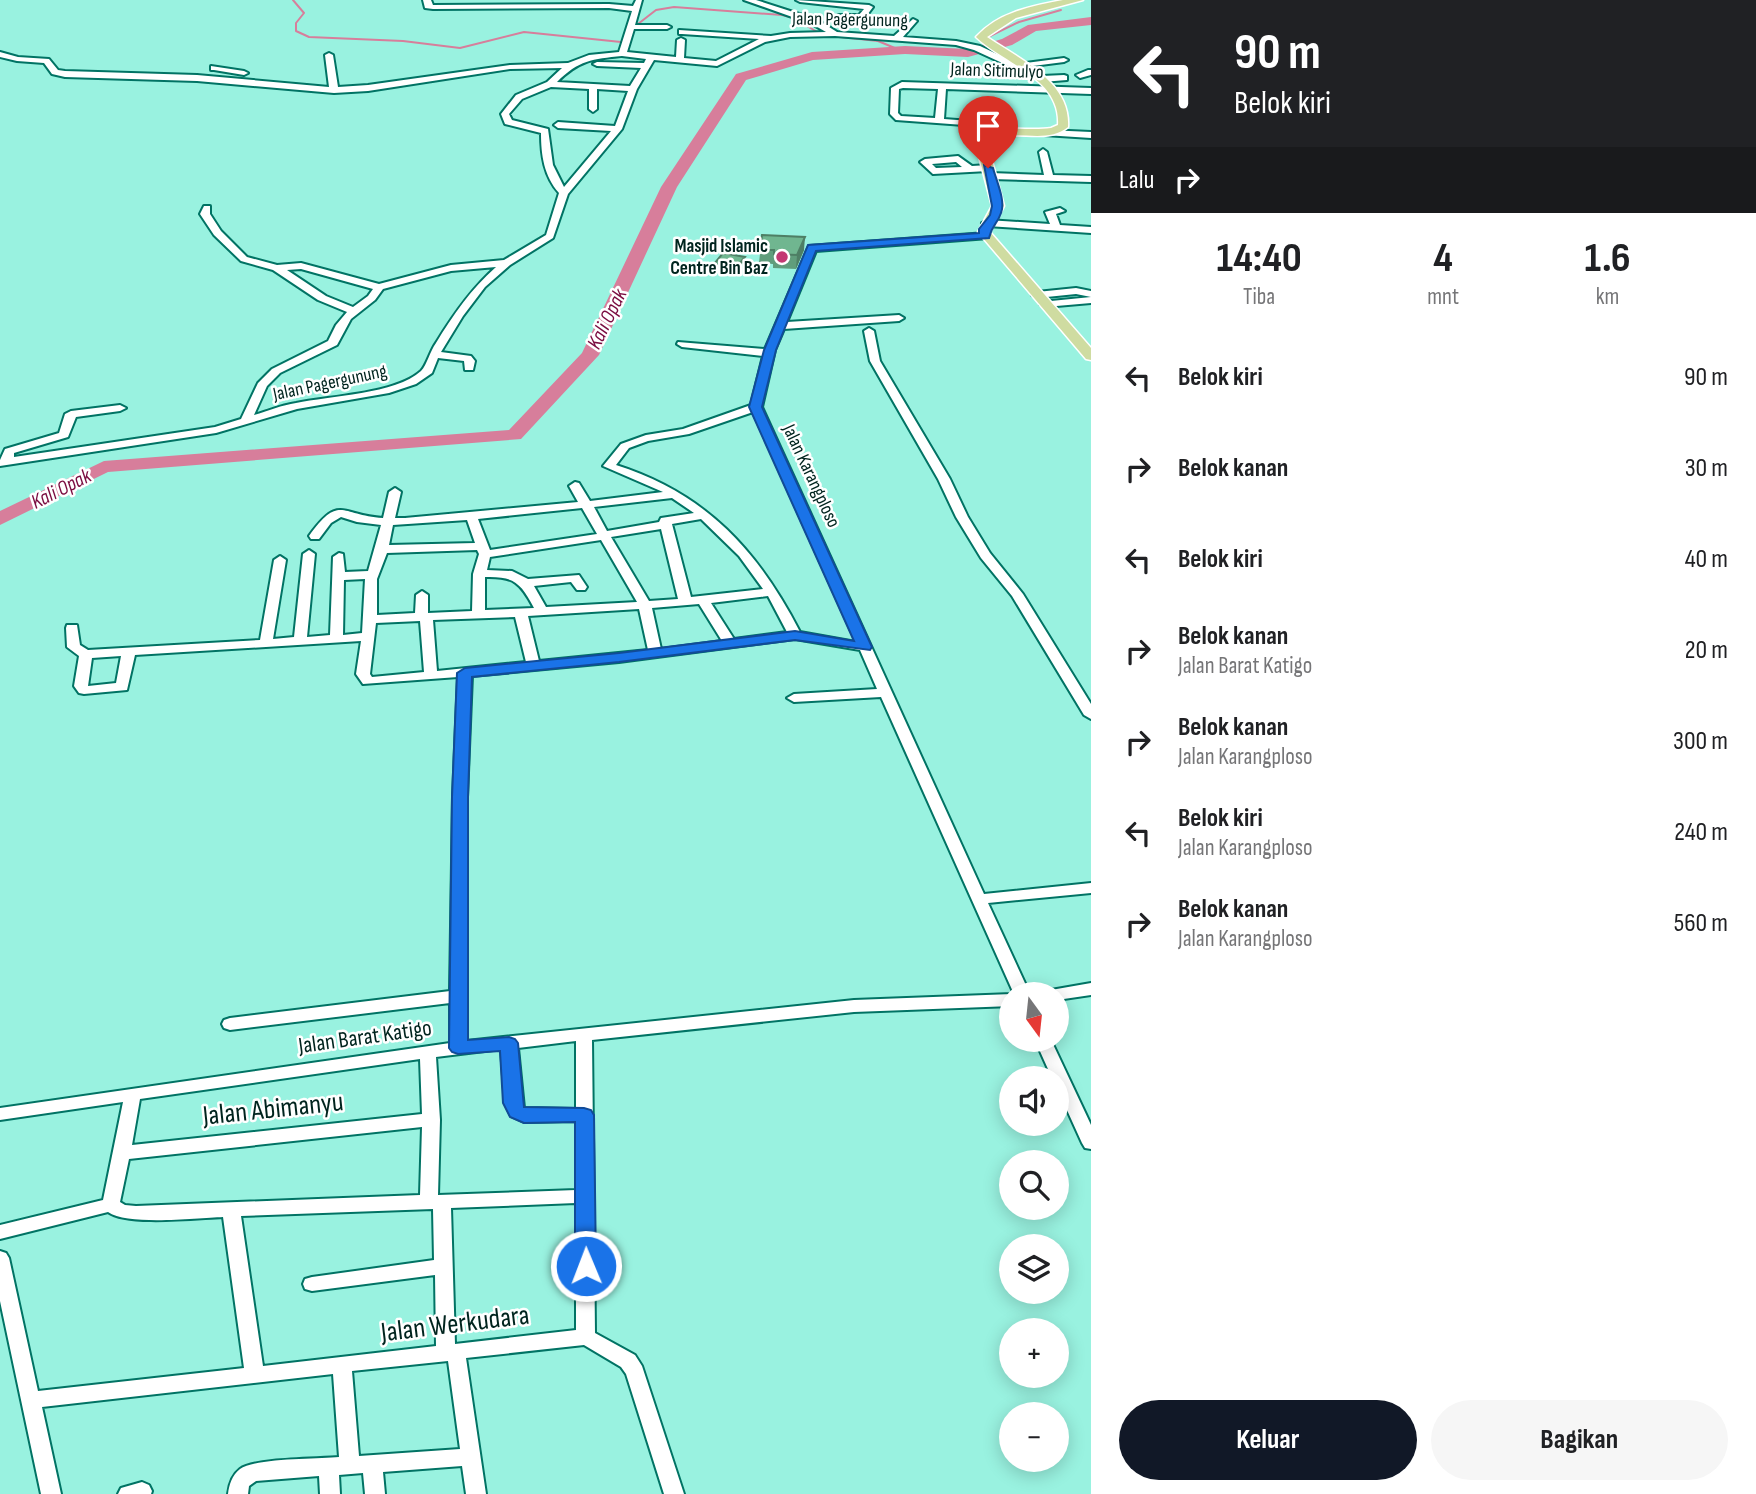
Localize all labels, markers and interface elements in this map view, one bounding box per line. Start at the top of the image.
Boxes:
street label: Jalan Pagergunung [791,7,908,33]
text: 90 m [1234,24,1321,83]
icon: left [1119,28,1210,119]
street label: Jalan Sitimulyo [949,58,1044,84]
text: Belok kiri [1234,84,1331,123]
pin [958,96,1018,168]
icon: arrive [969,107,1007,145]
icon: right [1168,161,1206,199]
text: Lalu [1119,165,1154,196]
text: 14:40 [1217,233,1302,284]
text: 4 [1433,233,1453,284]
text: 1.6 [1585,233,1631,284]
place label: Masjid Islamic Centre Bin Baz [670,235,768,280]
marker: Masjid Islamic Centre Bin Baz [774,249,790,265]
text: Tiba [1243,283,1275,311]
text: mnt [1427,283,1459,311]
text: km [1596,283,1619,311]
water label: Kali Opak [582,284,633,353]
icon: left [1119,359,1157,397]
street label: Jalan Pagergunung [270,360,389,406]
text: Belok kiri [1178,362,1263,393]
text: 90 m [1684,362,1728,393]
street label: Jalan Karangploso [777,420,845,531]
icon: right [1119,450,1157,488]
text: Belok kanan [1178,453,1288,484]
text: 30 m [1685,453,1728,484]
water label: Kali Opak [27,463,96,515]
icon: left [1119,541,1157,579]
text: Belok kiri [1178,544,1263,575]
text: 40 m [1685,544,1728,575]
text: Belok kanan [1178,621,1288,652]
icon: right [1119,632,1157,670]
text: 20 m [1685,635,1728,666]
text: Jalan Barat Katigo [1178,652,1312,680]
text: Belok kanan [1178,712,1288,743]
icon: right [1119,723,1157,761]
text: 300 m [1673,726,1728,757]
text: Jalan Karangploso [1178,743,1313,771]
text: Belok kiri [1178,803,1263,834]
icon: left [1119,814,1157,852]
text: 240 m [1674,817,1728,848]
text: Jalan Karangploso [1178,834,1313,862]
text: Belok kanan [1178,894,1288,925]
icon: right [1119,905,1157,943]
text: 560 m [1674,908,1728,939]
text: Jalan Karangploso [1178,925,1313,953]
north arrow [999,982,1069,1052]
map controls [999,982,1069,1472]
street label: Jalan Barat Katigo [296,1014,433,1060]
button: sound [999,1066,1069,1136]
street label: Jalan Abimanyu [200,1085,345,1133]
button: search [999,1150,1069,1220]
position arrow [549,1229,623,1303]
button: layers [999,1234,1069,1304]
street label: Jalan Werkudara [378,1299,531,1350]
button: + [999,1318,1069,1388]
button: Keluar [1119,1400,1417,1480]
button: Bagikan [1431,1400,1728,1480]
button: − [999,1402,1069,1472]

